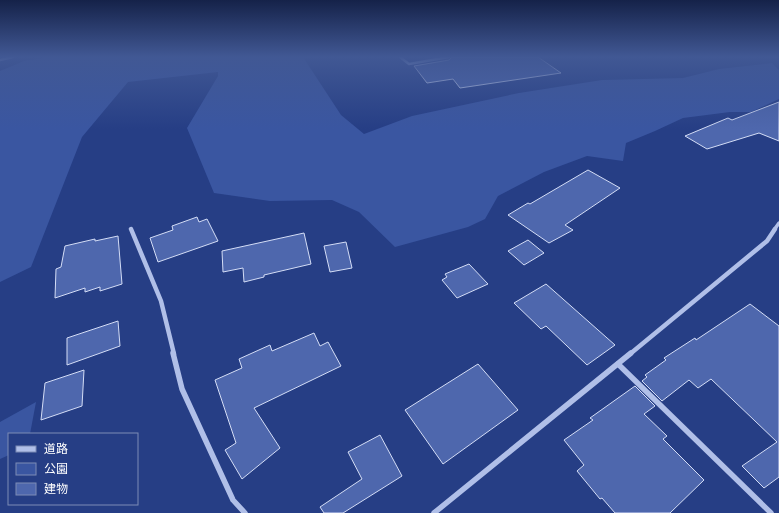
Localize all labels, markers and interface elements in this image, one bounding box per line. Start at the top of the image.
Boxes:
legend [8,433,138,505]
text: 道路 [44,442,68,456]
text: 公園 [44,462,68,476]
text: 建物 [44,482,68,496]

